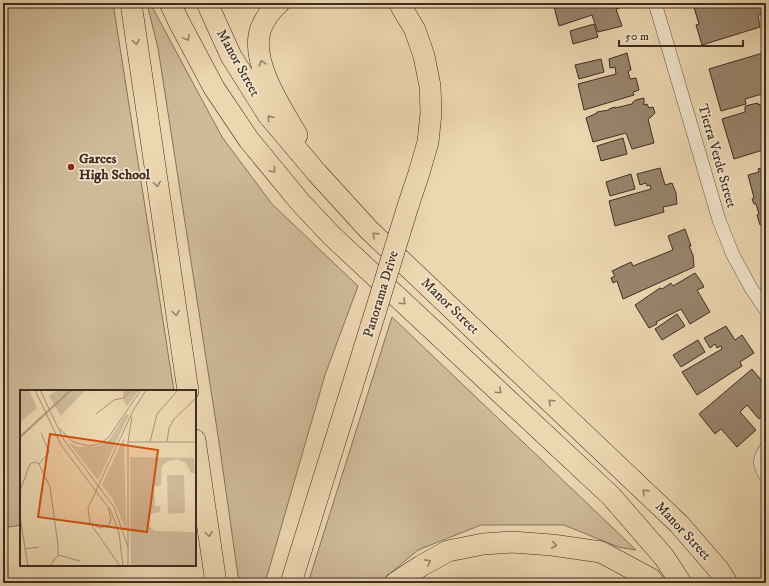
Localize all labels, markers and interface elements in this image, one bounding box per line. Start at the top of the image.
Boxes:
scale bar [619,22,743,48]
street label: Manor Street [212,26,264,100]
text: 50 m [625,29,649,44]
one-way arrow [182,34,190,41]
one-way arrow [131,39,140,45]
one-way arrow [258,60,267,67]
street label: Tierra Verde Street [694,102,741,211]
one-way arrow [268,115,275,122]
place label: Garces High School [79,150,151,184]
marker: Garces High School [66,162,76,172]
one-way arrow [269,165,276,172]
one-way arrow [152,181,161,187]
one-way arrow [372,232,380,240]
street label: Panorama Drive [359,248,403,340]
street label: Manor Street [417,274,483,339]
one-way arrow [399,297,406,304]
one-way arrow [171,310,180,316]
one-way arrow [494,386,501,393]
inset map [20,390,196,566]
one-way arrow [548,399,556,407]
one-way arrow [642,489,650,496]
street label: Manor Street [651,498,715,565]
one-way arrow [204,530,213,537]
one-way arrow [551,541,557,550]
one-way arrow [424,559,431,567]

